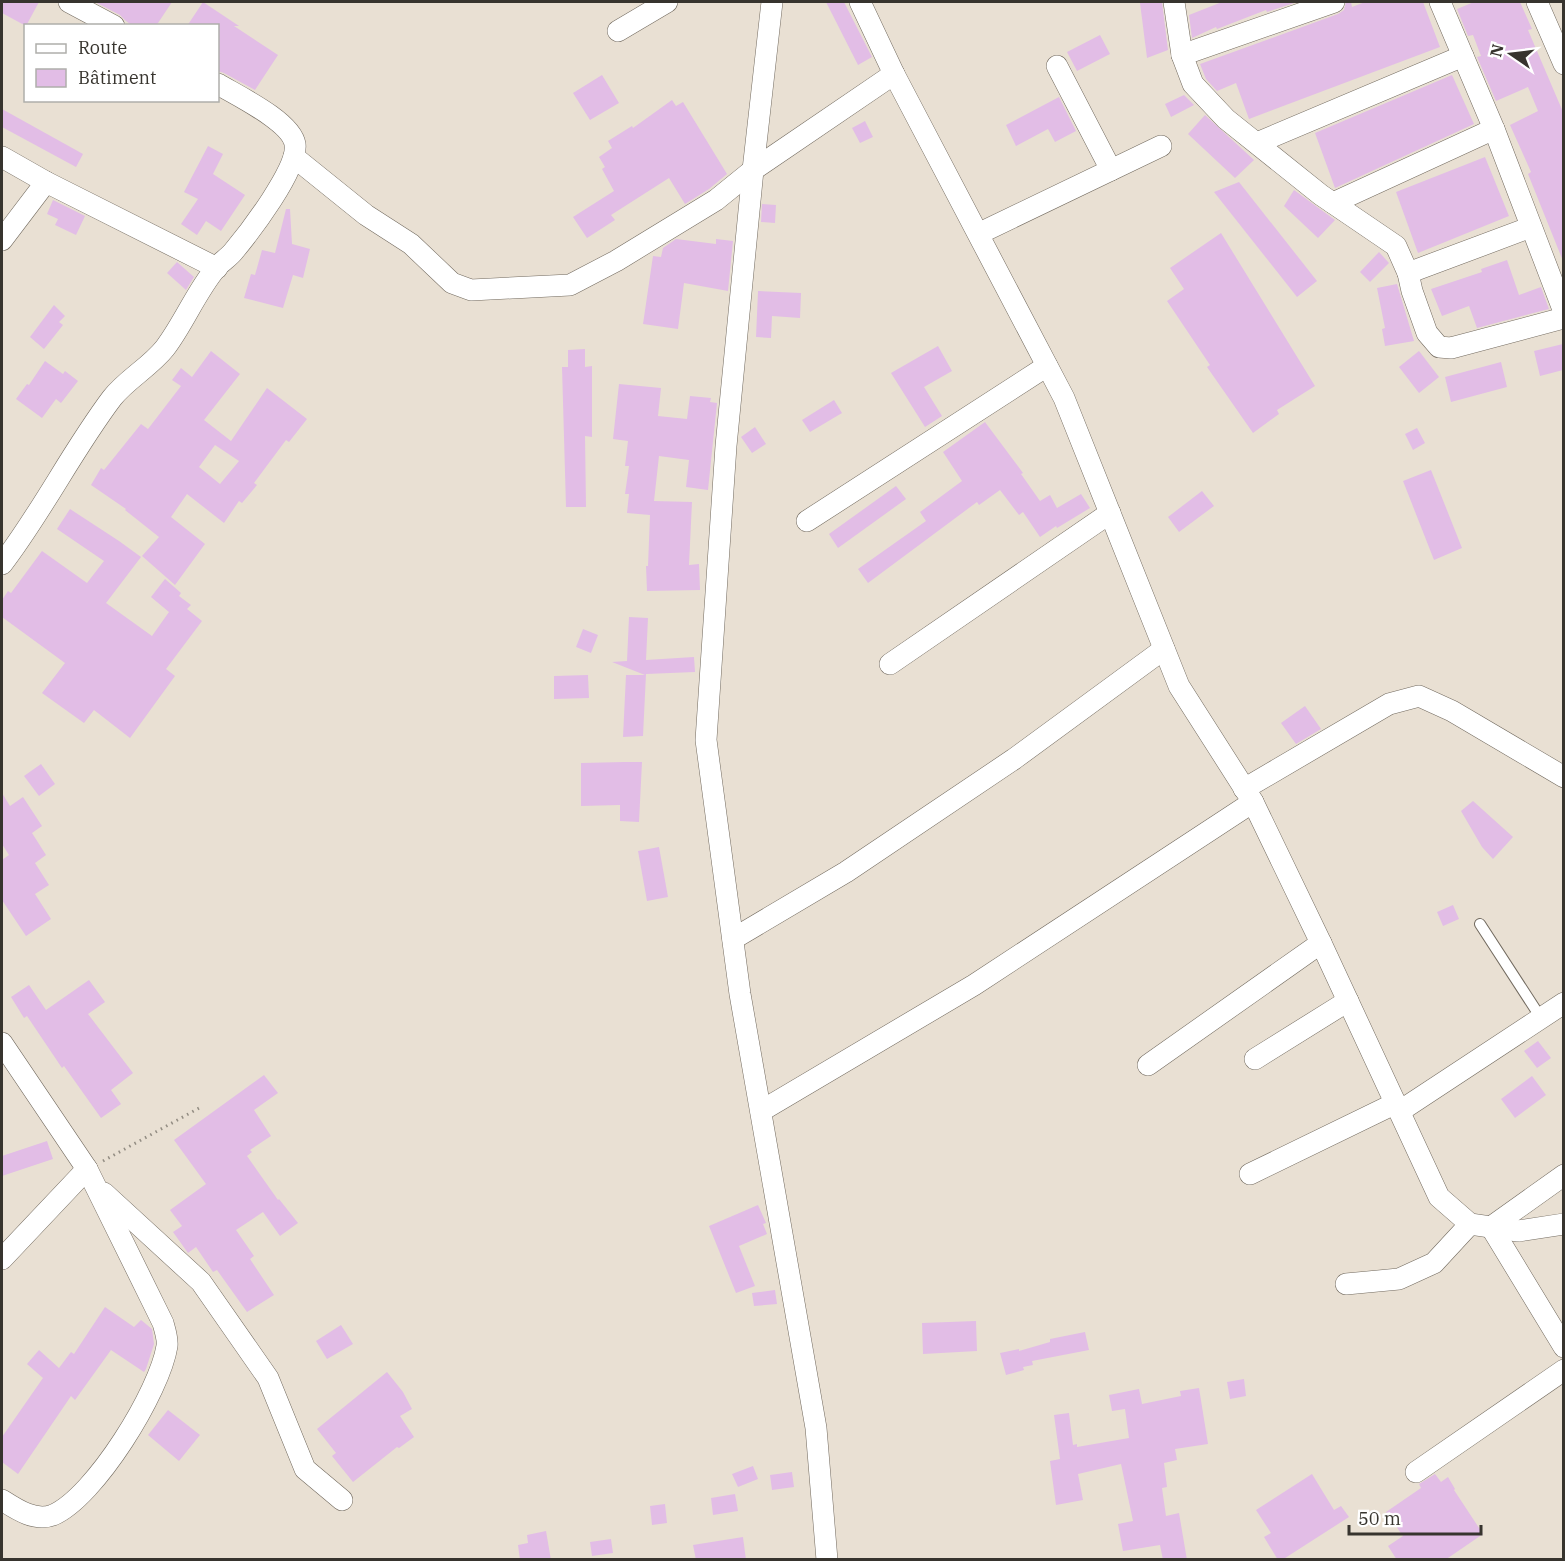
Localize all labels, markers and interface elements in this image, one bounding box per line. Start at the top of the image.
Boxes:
legend [24,24,219,102]
north arrow [1481,24,1541,84]
text: Route [78,36,127,59]
text: N [1485,42,1508,59]
text: Bâtiment [78,66,156,89]
scale bar [1349,1498,1481,1536]
text: 50 m [1358,1507,1401,1530]

